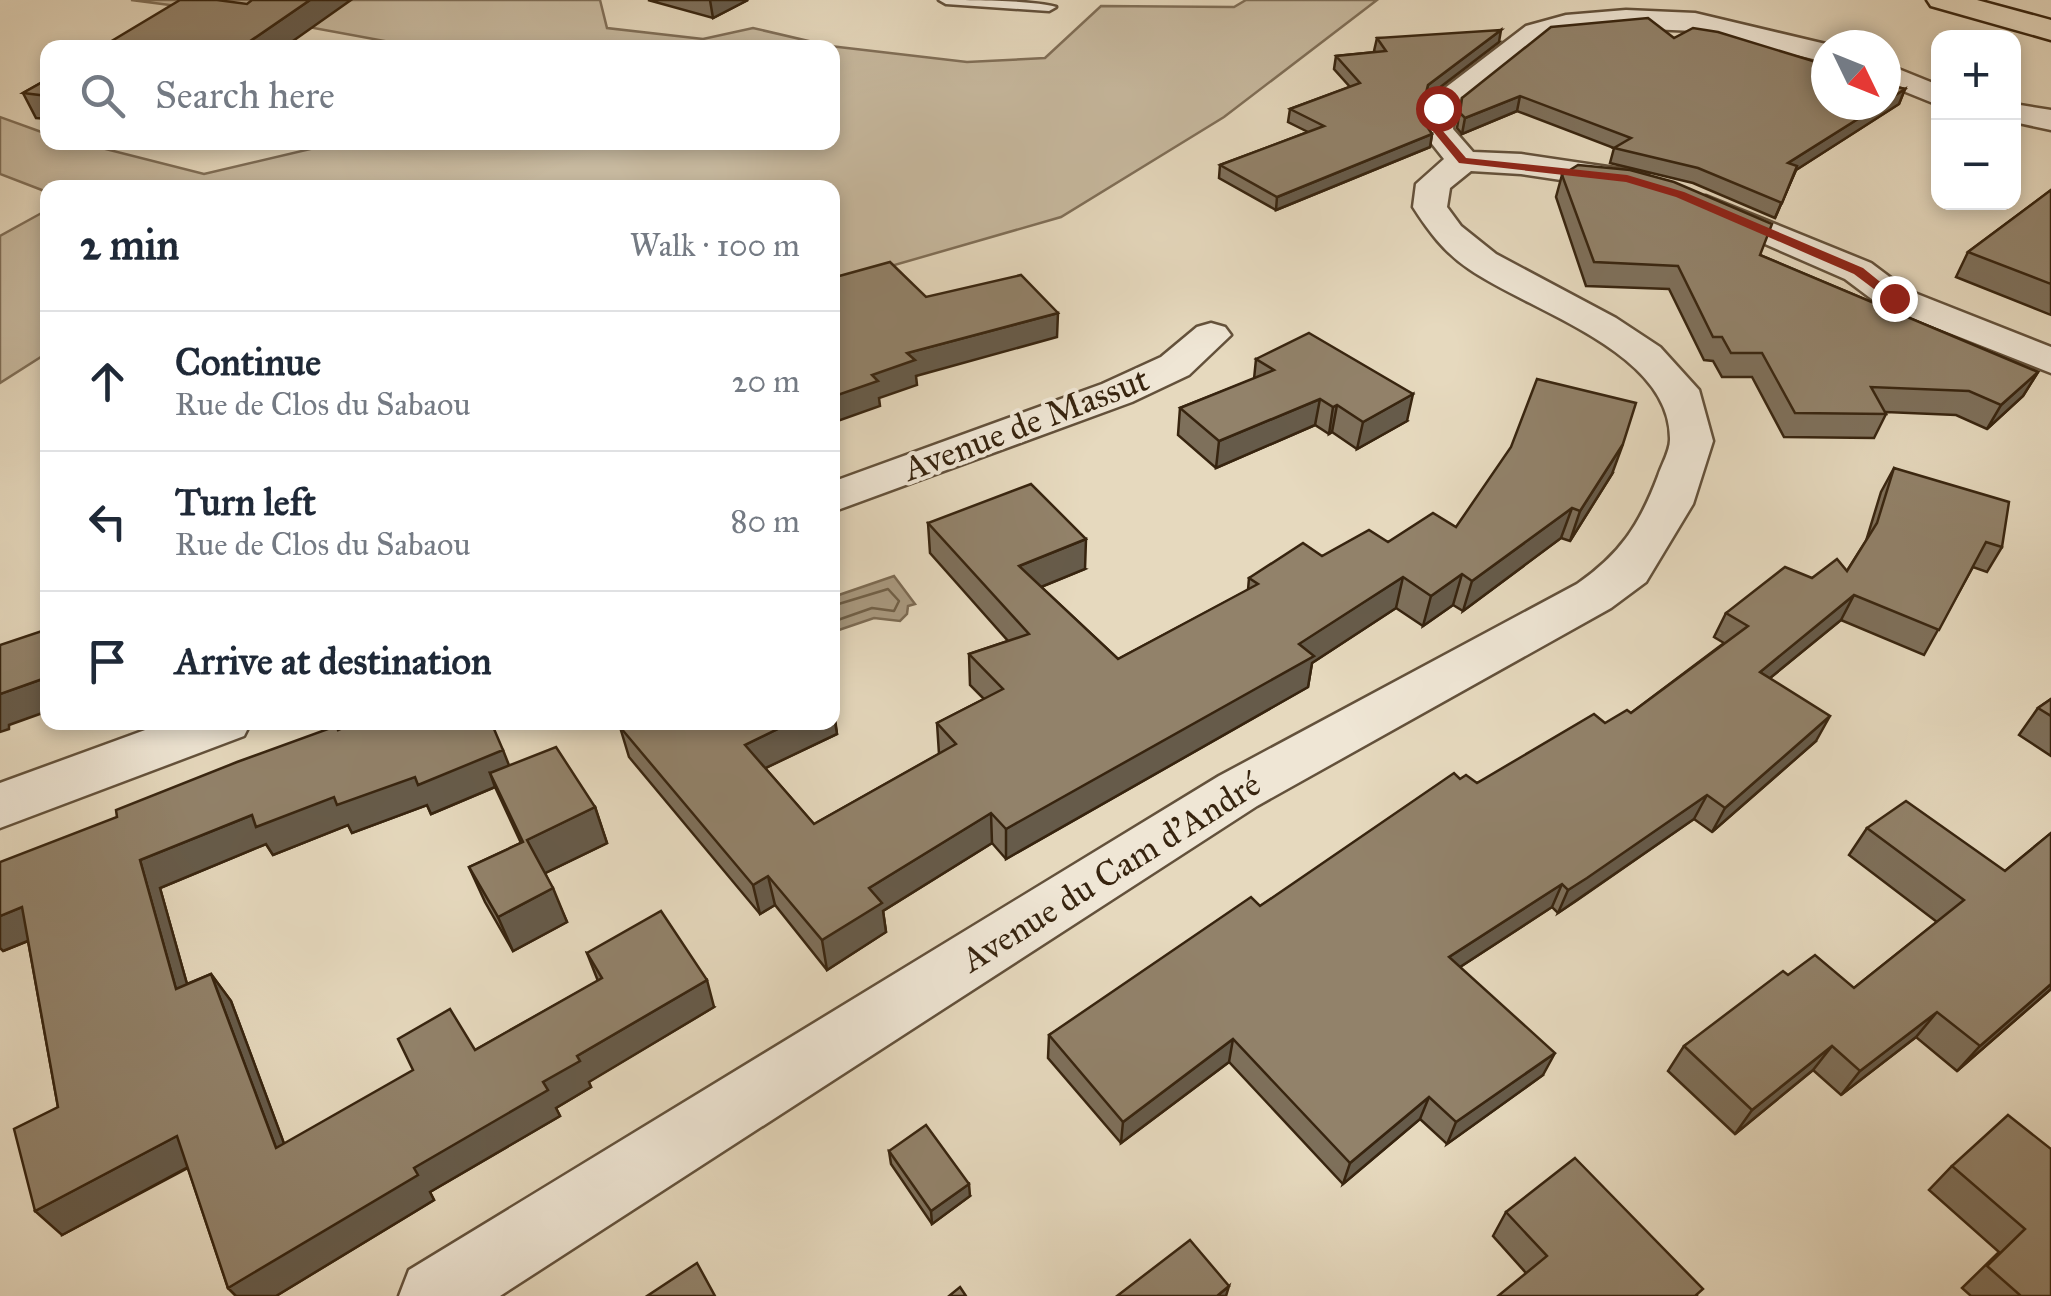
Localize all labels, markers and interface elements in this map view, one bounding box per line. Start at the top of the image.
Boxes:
north arrow [1811,30,1901,120]
map controls [1931,30,2021,210]
button: + [1931,30,2021,120]
search box [40,40,840,150]
icon: search [75,68,130,123]
text: Search here [155,72,335,118]
route start [1416,86,1462,132]
button: − [1931,120,2021,210]
text: 2 min [80,219,179,271]
text: Walk · 100 m [630,226,800,265]
route end [1872,276,1918,322]
text: Continue [175,339,321,385]
icon: ahead [80,354,135,409]
street label: Avenue de Massut [895,357,1155,491]
text: 20 m [732,362,800,401]
text: Rue de Clos du Sabaou [175,385,470,424]
text: Turn left [175,479,316,525]
icon: left [80,494,135,549]
text: 80 m [731,502,800,541]
text: Rue de Clos du Sabaou [175,525,470,564]
icon: arrive [80,634,135,689]
text: Arrive at destination [175,638,492,684]
street label: Avenue du Cam d'André [952,762,1269,983]

